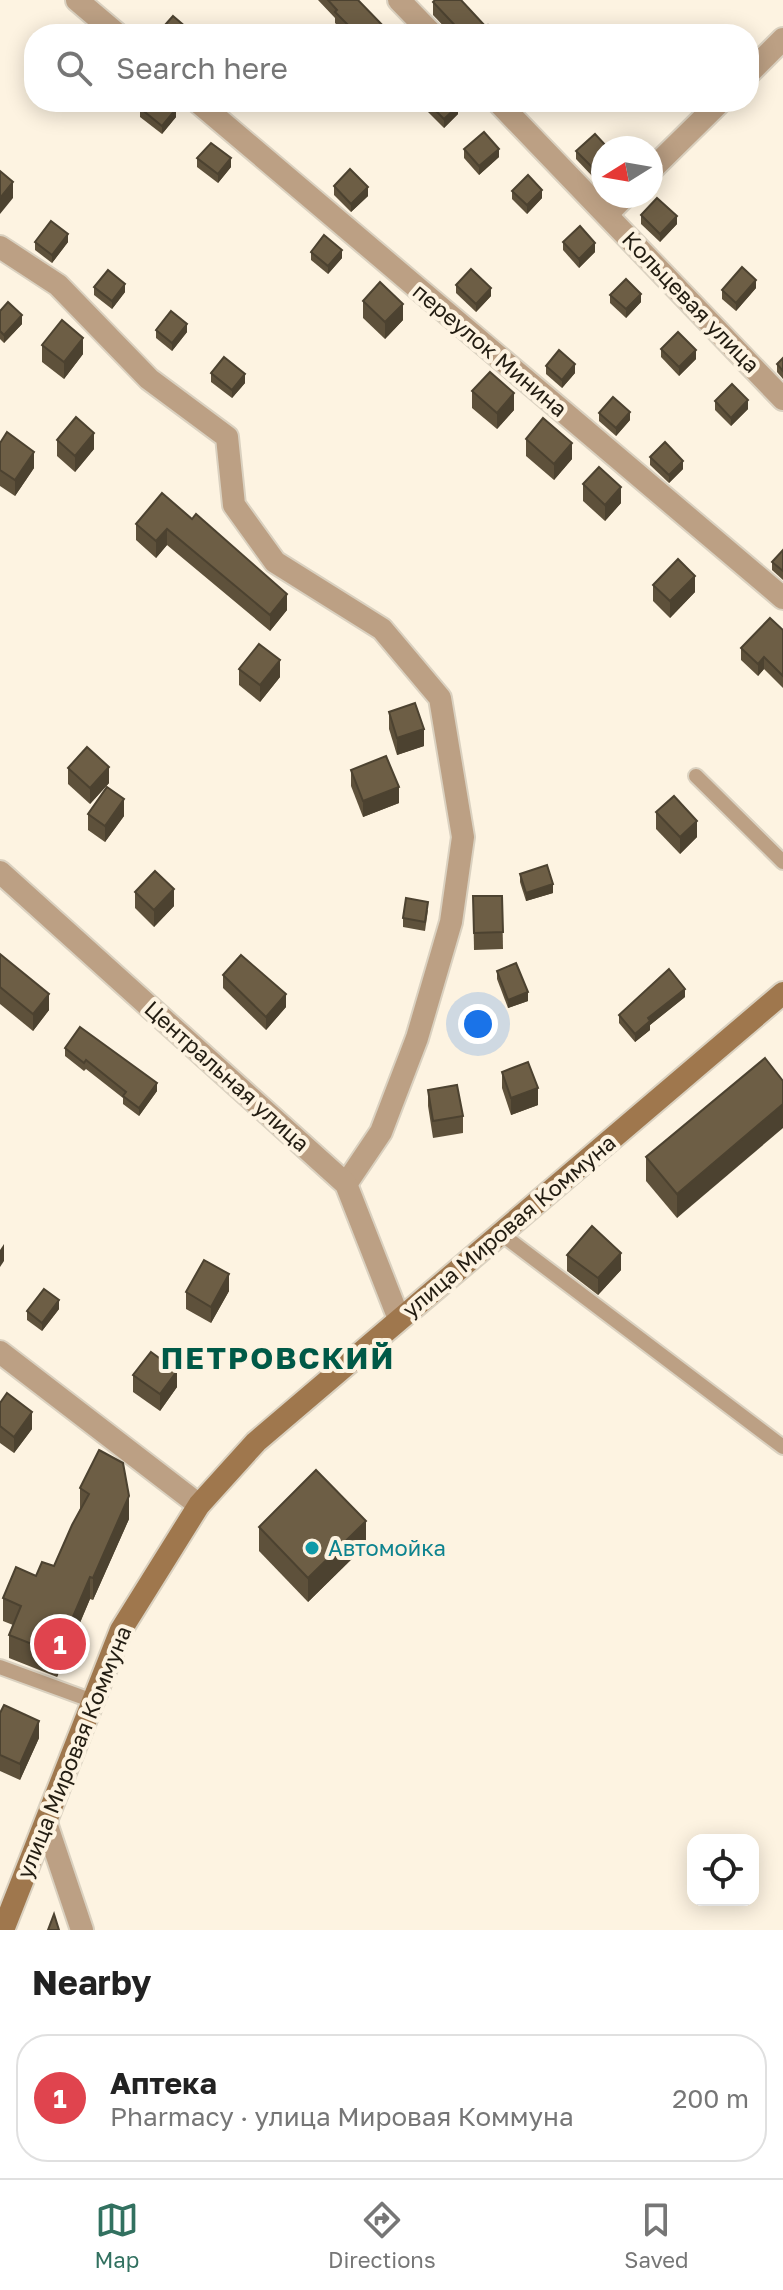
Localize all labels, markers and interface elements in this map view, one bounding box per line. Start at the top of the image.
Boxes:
search box [24,24,759,112]
icon: search [52,46,96,90]
text: Search here [116,50,288,86]
north arrow [591,136,663,208]
street label: Кольцевая улица [617,225,766,378]
street label: переулок Минина [408,277,573,422]
street label: Центральная улица [139,995,315,1157]
your location [458,1004,498,1044]
street label: улица Мировая Коммуна [397,1129,621,1323]
district label: ПЕТРОВСКИЙ [161,1340,395,1376]
place label: Автомойка [328,1534,446,1561]
marker: Автомойка [303,1539,321,1557]
pin: 1 [34,1614,86,1674]
street label: улица Мировая Коммуна [10,1622,137,1882]
map controls [687,1834,759,1906]
button: locate [687,1834,759,1906]
text: Nearby [32,1962,152,2002]
text: Аптека [110,2065,217,2101]
text: 1 [53,2083,67,2114]
text: 200 m [672,2083,749,2114]
text: Pharmacy · улица Мировая Коммуна [110,2101,574,2132]
tab: Map [94,2198,139,2273]
tab: Directions [328,2198,436,2273]
tab: Saved [624,2198,689,2273]

